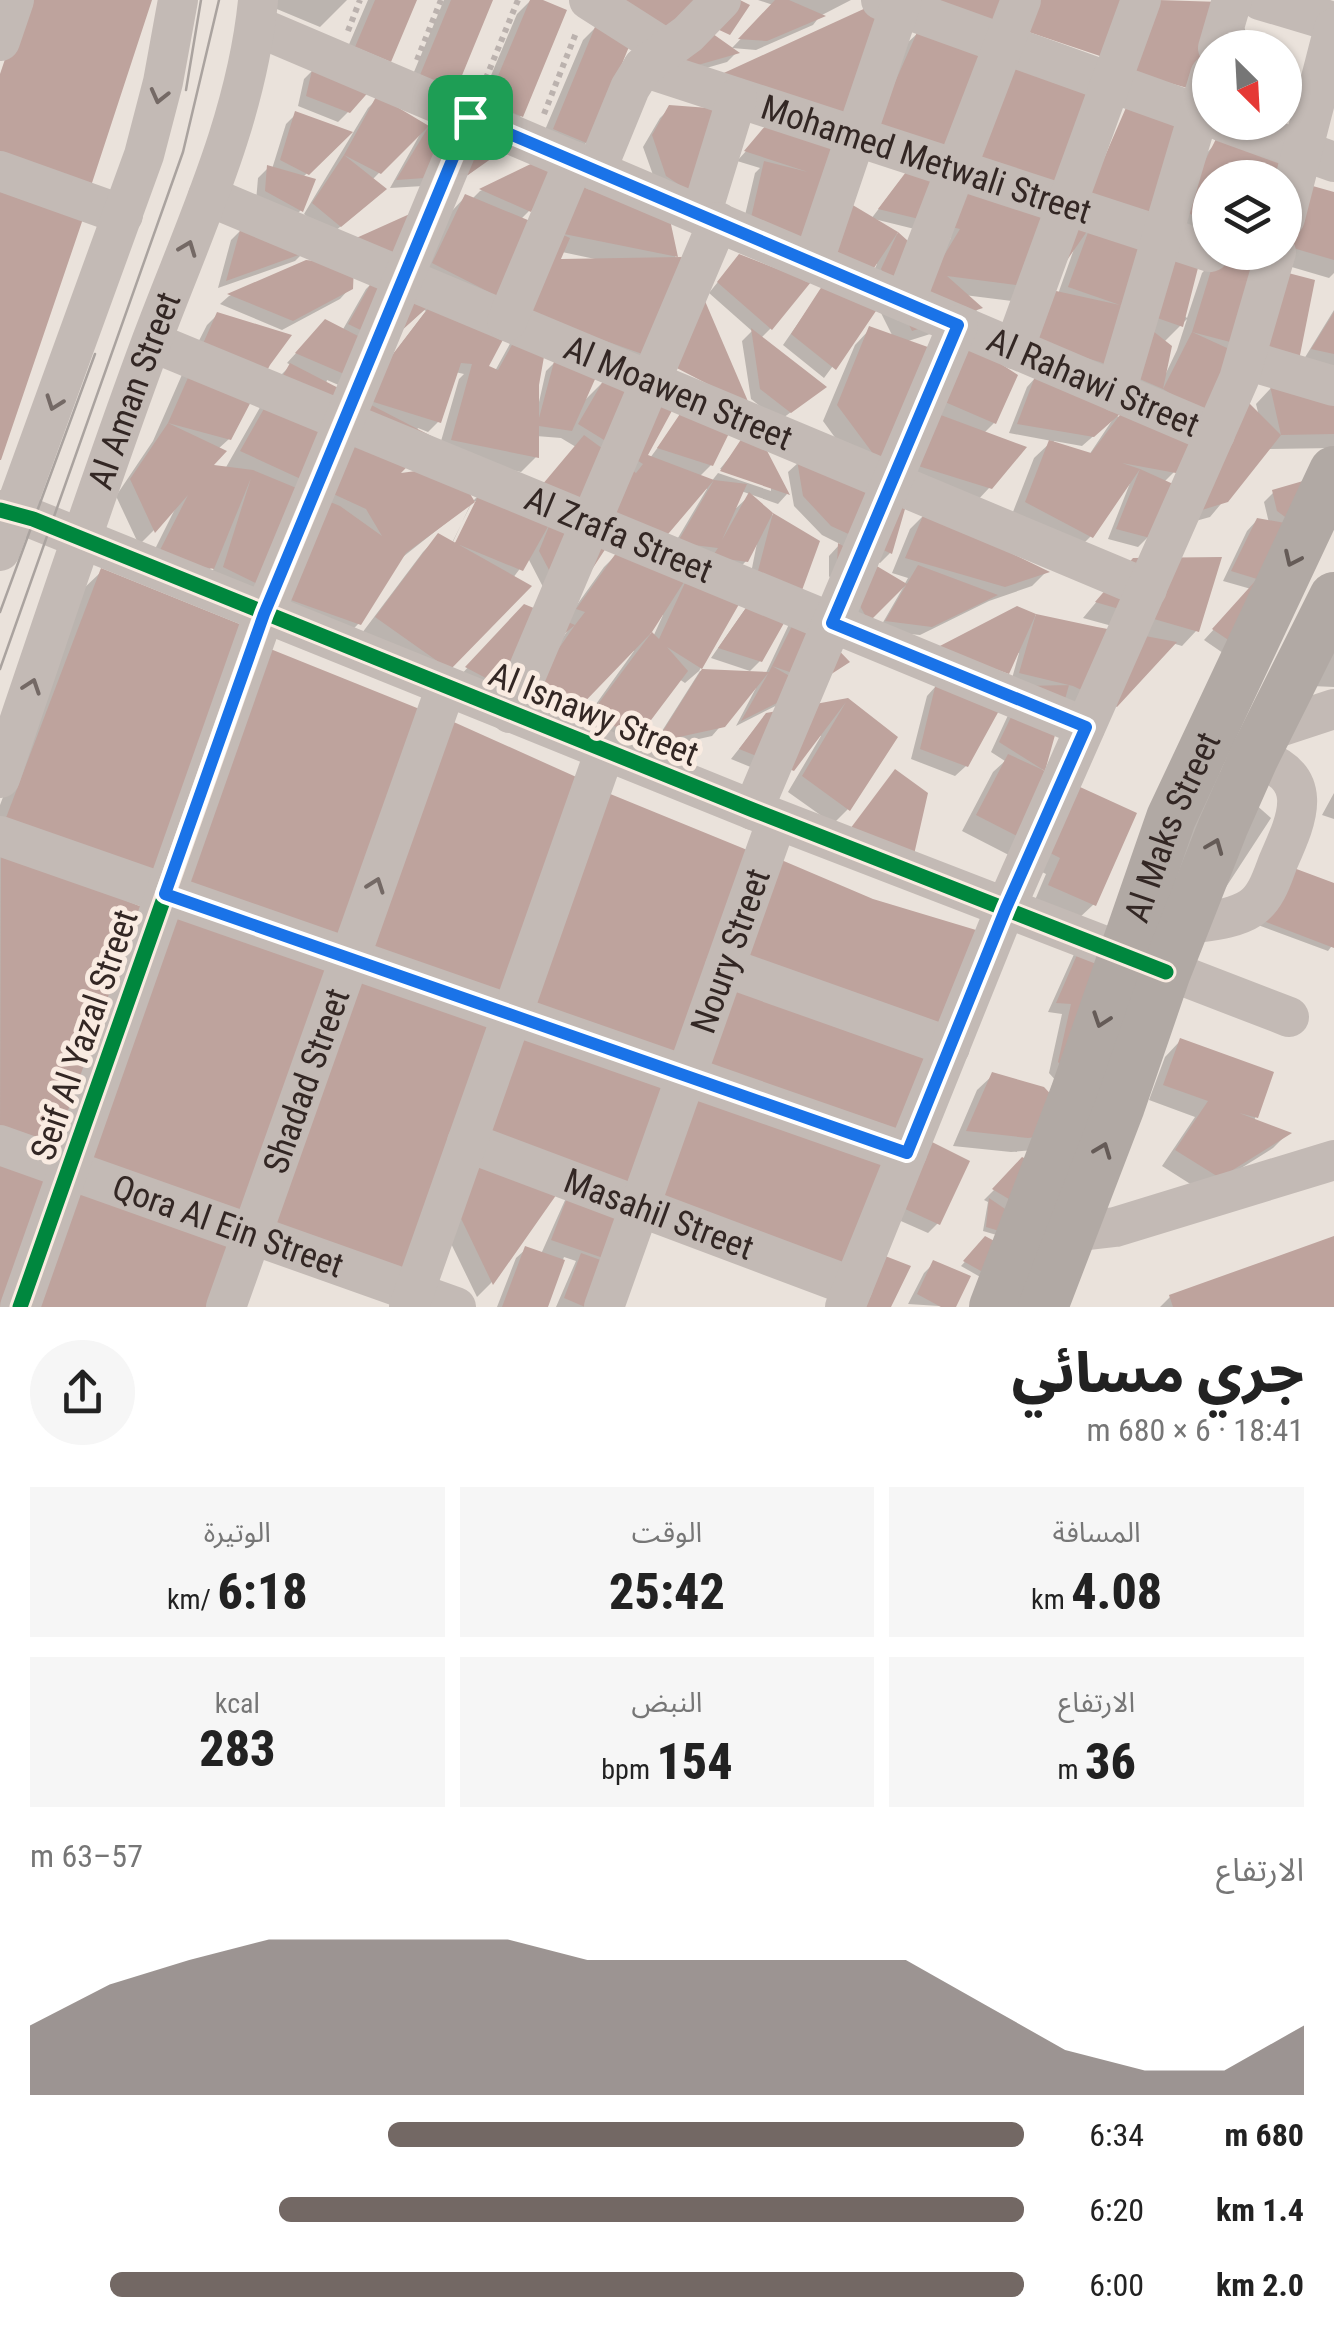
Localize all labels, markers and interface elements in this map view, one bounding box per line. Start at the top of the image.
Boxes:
north arrow [1192,30,1302,140]
map controls [1192,30,1302,270]
pin [428,75,513,160]
one-way arrow [150,87,171,104]
street label: Mohamed Metwali Street [756,87,1096,233]
icon: arrive [443,90,498,145]
button: layers [1192,160,1302,270]
one-way arrow [176,240,196,258]
street label: Al Aman Street [80,286,189,495]
street label: Al Rahawi Street [981,320,1205,446]
street label: Al Moawen Street [558,327,798,459]
one-way arrow [45,393,66,410]
street label: Al Zrafa Street [519,478,719,592]
one-way arrow [1284,549,1304,567]
street label: Al Isnawy Street [483,654,704,775]
one-way arrow [20,678,40,695]
street label: Al Maks Street [1116,726,1229,928]
one-way arrow [1204,838,1224,855]
street label: Noury Street [683,863,779,1039]
one-way arrow [364,878,385,895]
street label: Seif Al Yazal Street [22,905,147,1166]
street label: Shadad Street [255,983,358,1179]
one-way arrow [1092,1011,1113,1028]
one-way arrow [1091,1143,1112,1160]
street label: Masahil Street [558,1160,759,1269]
street label: Qora Al Ein Street [107,1167,349,1286]
button: share [30,1340,135,1445]
text: جري مسائي [1012,1341,1304,1405]
text: 18:41 · 6 × 680 m [1086,1411,1304,1449]
text: الوتيرة [204,1516,271,1549]
text: الوقت [632,1516,702,1549]
text: المسافة [1053,1516,1141,1549]
text: 6:18 [217,1563,308,1621]
text: 25:42 [609,1563,725,1621]
text: 4.08 [1071,1563,1162,1621]
text: /km [167,1583,217,1616]
text: km [1031,1583,1071,1616]
text: النبض [632,1686,703,1719]
text: الارتفاع [1058,1686,1135,1719]
text: kcal [215,1687,260,1720]
text: 283 [199,1720,275,1778]
text: 154 [656,1733,733,1791]
text: 36 [1085,1733,1136,1791]
text: bpm [601,1753,656,1786]
text: m [1057,1753,1085,1786]
text: 57–63 m [30,1837,143,1875]
text: الارتفاع [1216,1851,1304,1889]
text: 6:34 [1089,2116,1144,2154]
text: 680 m [1224,2116,1304,2154]
text: 6:20 [1089,2191,1144,2229]
text: 1.4 km [1216,2191,1304,2229]
text: 6:00 [1089,2266,1144,2304]
text: 2.0 km [1216,2266,1304,2304]

